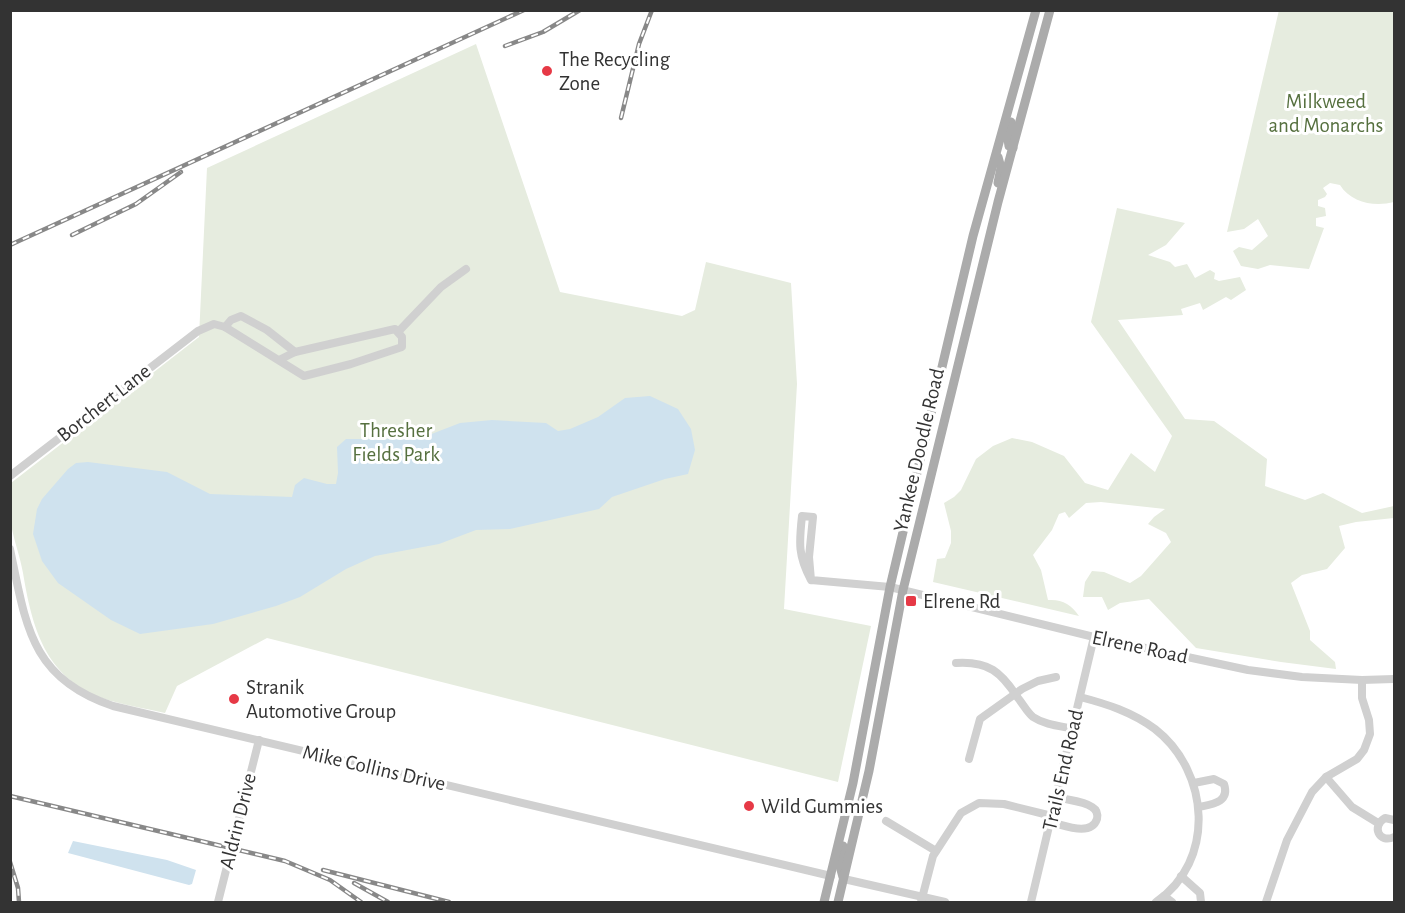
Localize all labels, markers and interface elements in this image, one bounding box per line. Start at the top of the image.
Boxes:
place label: The Recycling Zone [559,49,671,94]
marker: The Recycling Zone [540,64,554,78]
park label: Milkweed and Monarchs [1269,91,1383,136]
street label: Borchert Lane [53,360,155,446]
street label: Yankee Doodle Road [890,366,948,534]
park label: Thresher Fields Park [352,420,440,465]
place label: Elrene Rd [923,591,1001,612]
marker: Elrene Rd [904,594,918,608]
street label: Elrene Road [1090,627,1190,667]
place label: Stranik Automotive Group [246,677,396,722]
marker: Stranik Automotive Group [227,692,241,706]
street label: Trails End Road [1039,707,1087,833]
street label: Mike Collins Drive [300,741,448,795]
street label: Aldrin Drive [216,771,260,871]
place label: Wild Gummies [761,796,883,817]
marker: Wild Gummies [742,799,756,813]

